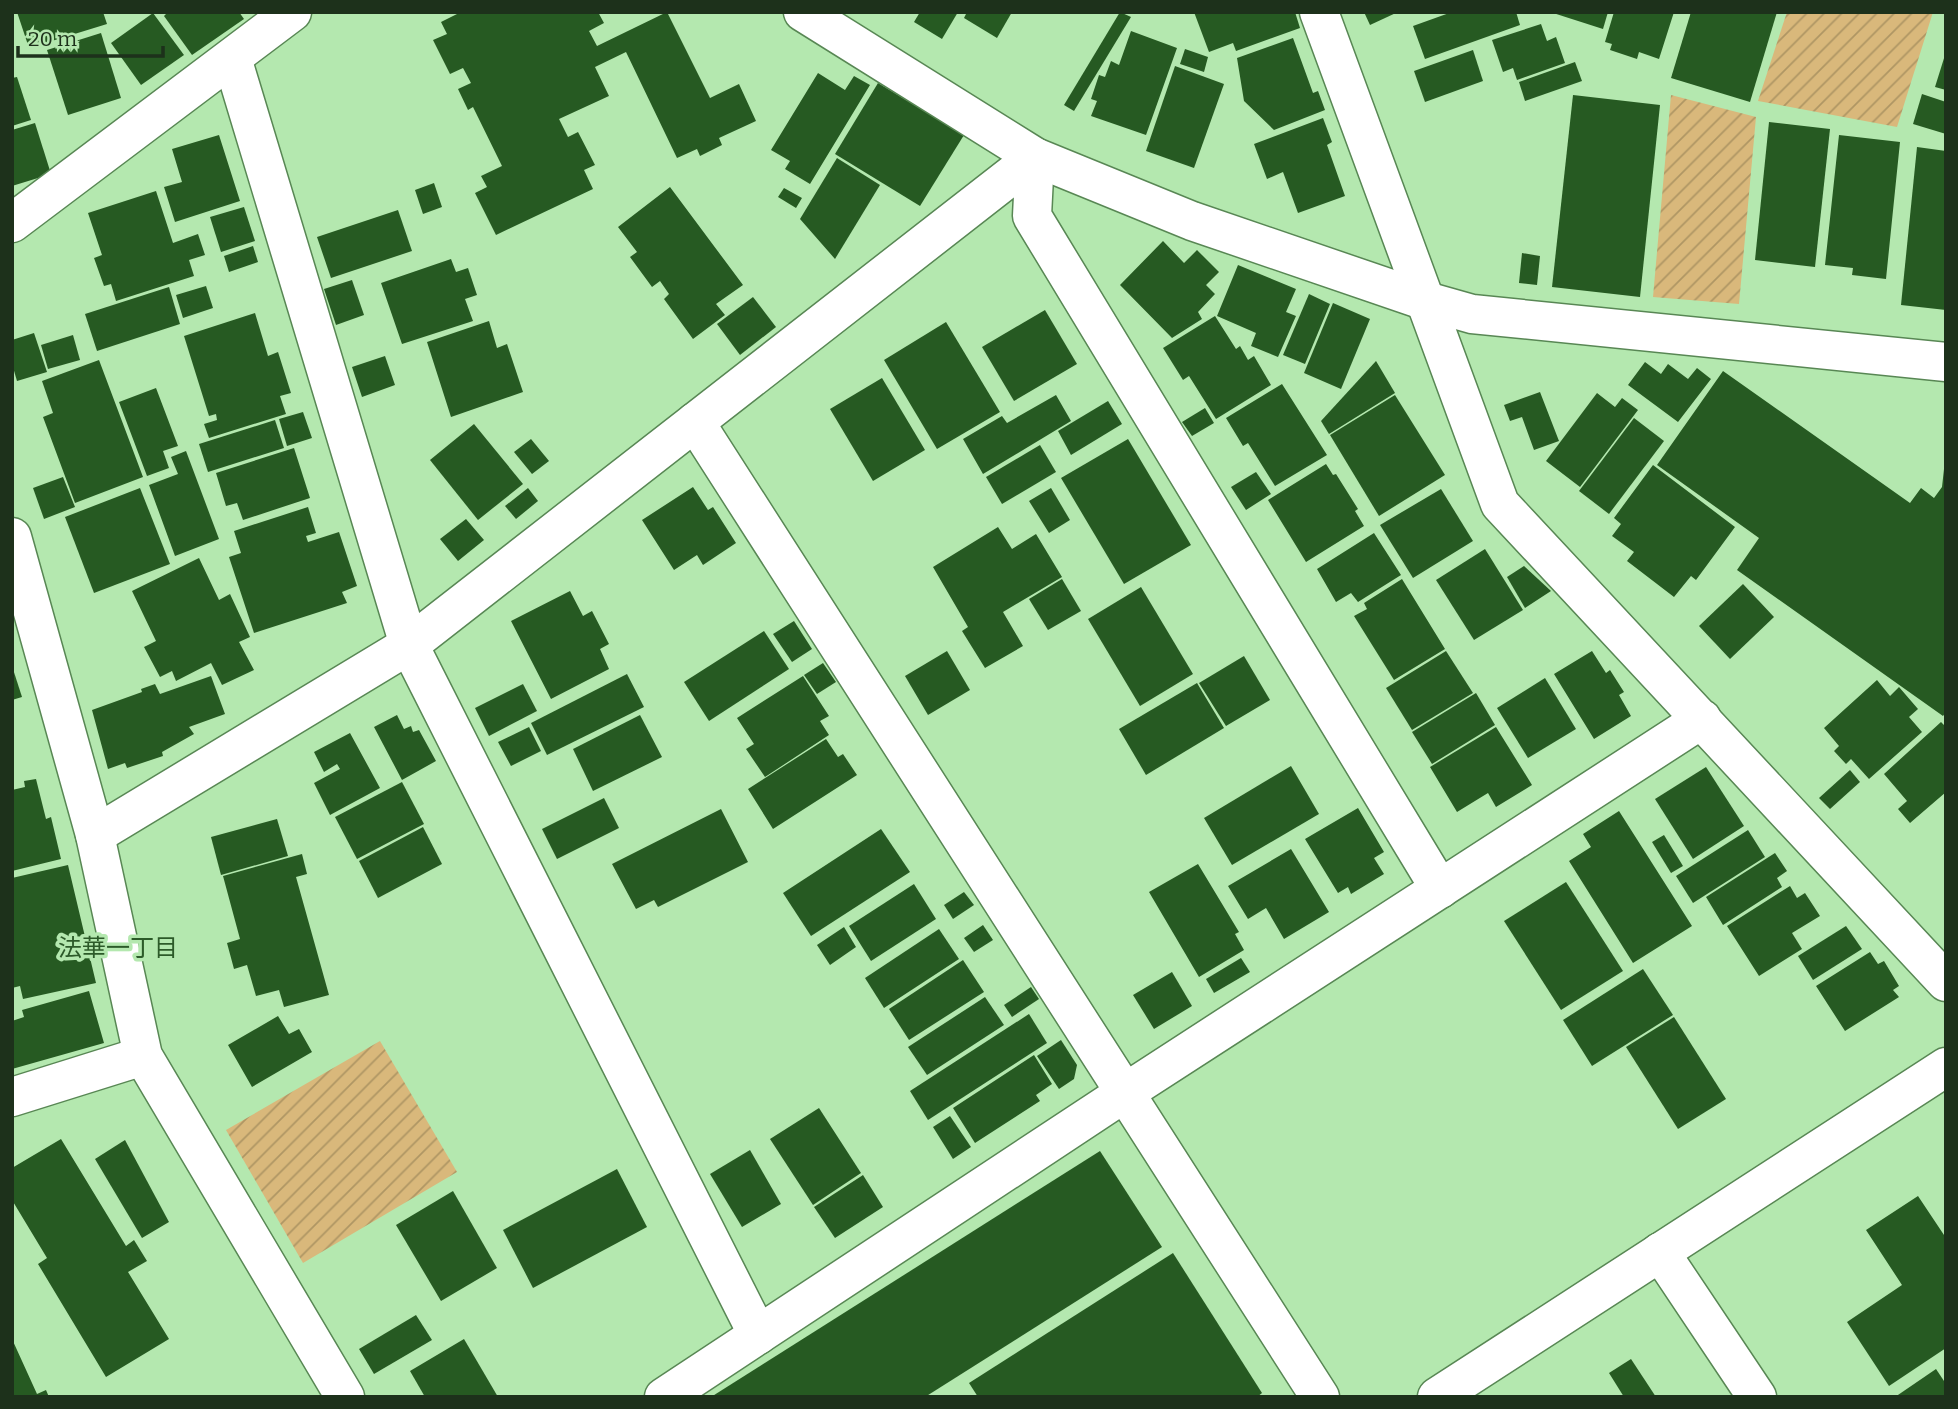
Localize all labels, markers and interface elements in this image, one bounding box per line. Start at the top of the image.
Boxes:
scale bar [18,14,163,58]
text: 20 m [28,26,77,52]
district label: 法華一丁目 [58,934,178,962]

